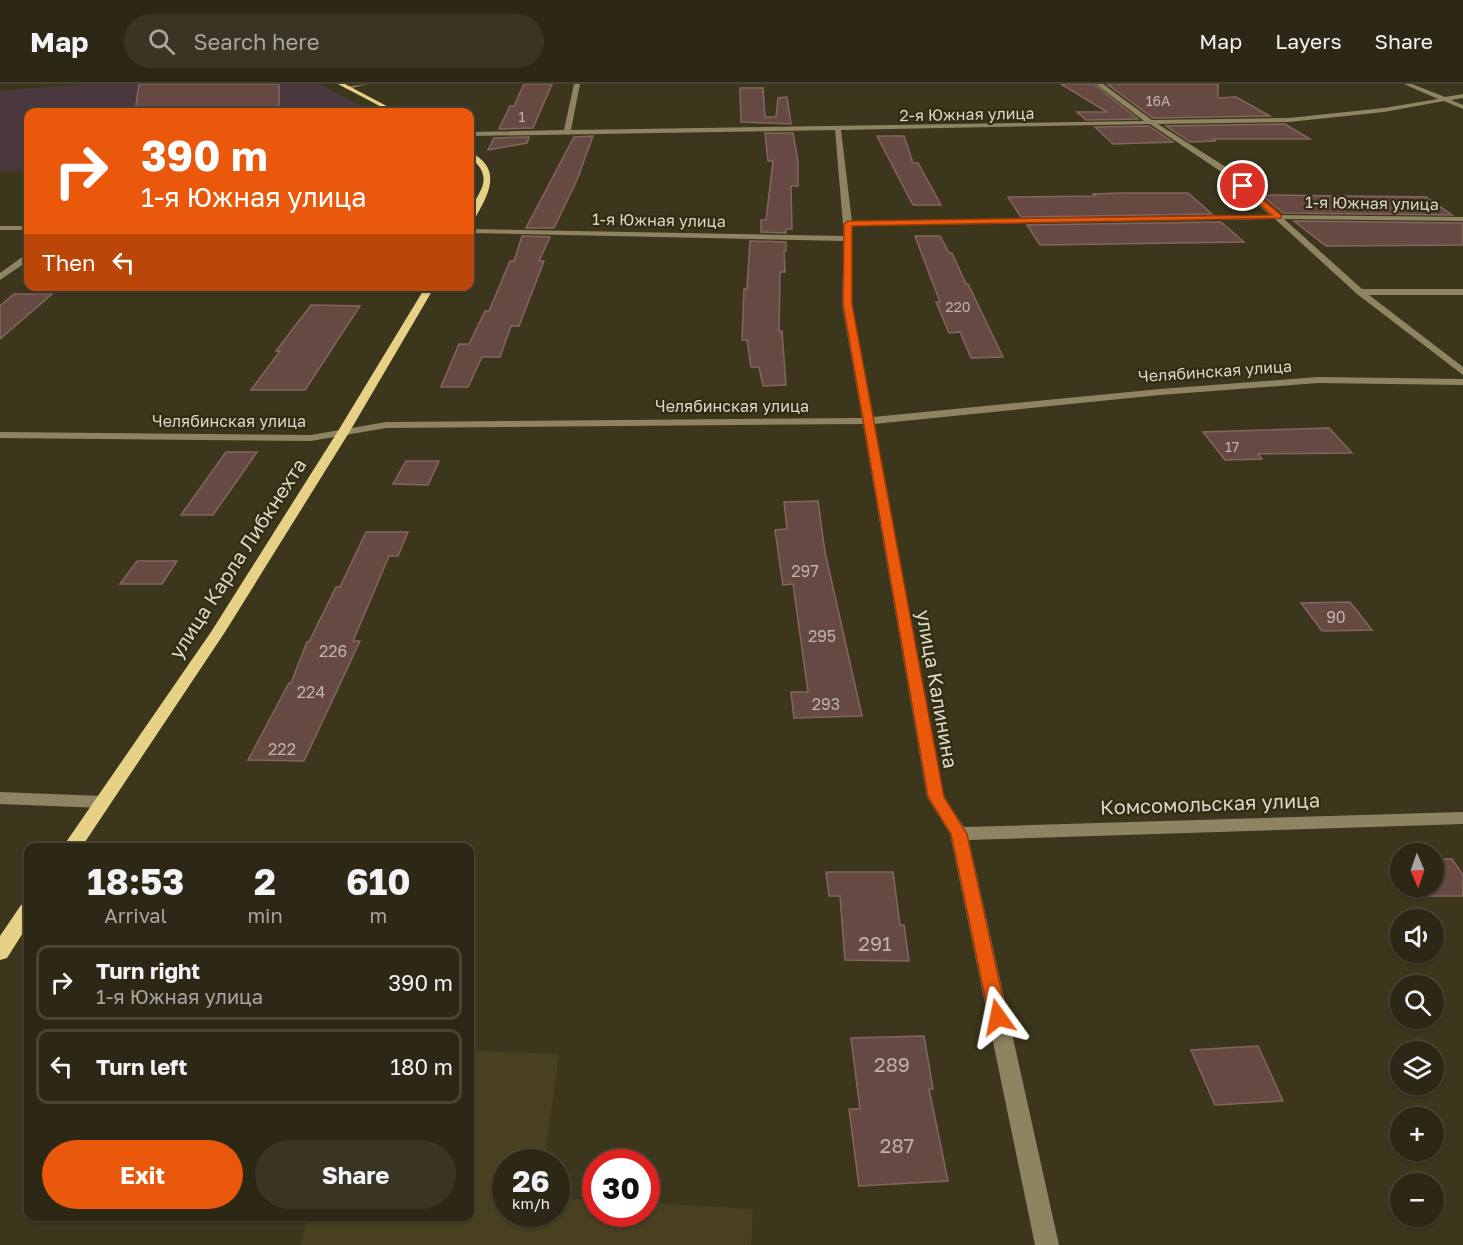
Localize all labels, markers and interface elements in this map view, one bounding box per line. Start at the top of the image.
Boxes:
search box [124,14,544,68]
text: Map [30,25,88,58]
icon: search [145,25,178,58]
text: Search here [193,28,319,55]
text: Map [1199,28,1242,54]
text: Layers [1275,28,1342,54]
text: Share [1375,28,1433,54]
house number: 16А [1146,92,1171,109]
street label: 2-я Южная улица [899,103,1035,125]
house number: 1 [519,108,526,125]
text: 390 m [141,130,268,180]
icon: right [42,132,120,210]
pin [1217,160,1268,211]
icon: arrive [1226,169,1259,202]
text: 1-я Южная улица [141,181,366,213]
street label: 1-я Южная улица [1305,192,1439,214]
street label: 1-я Южная улица [592,209,726,231]
icon: left [107,246,140,279]
text: Then [42,249,95,276]
house number: 220 [946,298,970,315]
street label: Челябинская улица [1137,356,1293,386]
street label: Челябинская улица [655,396,809,416]
street label: Челябинская улица [152,411,306,431]
house number: 17 [1225,438,1239,455]
street label: улица Карла Либкнехта [163,453,311,663]
house number: 297 [791,561,819,581]
house number: 90 [1326,607,1346,627]
street label: улица Калинина [912,608,964,770]
house number: 295 [808,626,836,646]
house number: 226 [319,641,347,661]
house number: 224 [297,682,325,702]
house number: 293 [812,694,840,714]
house number: 222 [268,739,296,759]
street label: Комсомольская улица [1100,787,1320,819]
north arrow [1390,843,1444,897]
map controls [1390,843,1444,1227]
text: 18:53 [87,860,184,903]
text: 2 [254,860,276,903]
text: 610 [346,860,411,903]
text: Arrival [104,903,167,927]
text: min [247,903,283,927]
text: m [370,903,387,927]
button: sound [1390,909,1444,963]
house number: 291 [858,931,892,955]
text: Turn right [96,957,200,984]
icon: right [45,966,78,999]
text: 390 m [388,969,453,996]
button: search [1390,975,1444,1029]
text: 1-я Южная улица [96,984,263,1008]
position arrow [966,985,1030,1049]
button: layers [1390,1041,1444,1095]
icon: left [45,1050,78,1083]
house number: 289 [874,1052,910,1076]
text: Turn left [96,1053,187,1080]
text: 180 m [390,1053,453,1080]
button: + [1390,1107,1444,1161]
house number: 287 [880,1133,914,1157]
button: Exit [42,1140,243,1209]
button: Share [255,1140,456,1209]
speed limit sign: 30 [582,1149,660,1227]
text: 26 [512,1163,550,1199]
button: − [1390,1173,1444,1227]
text: km/h [512,1194,550,1212]

